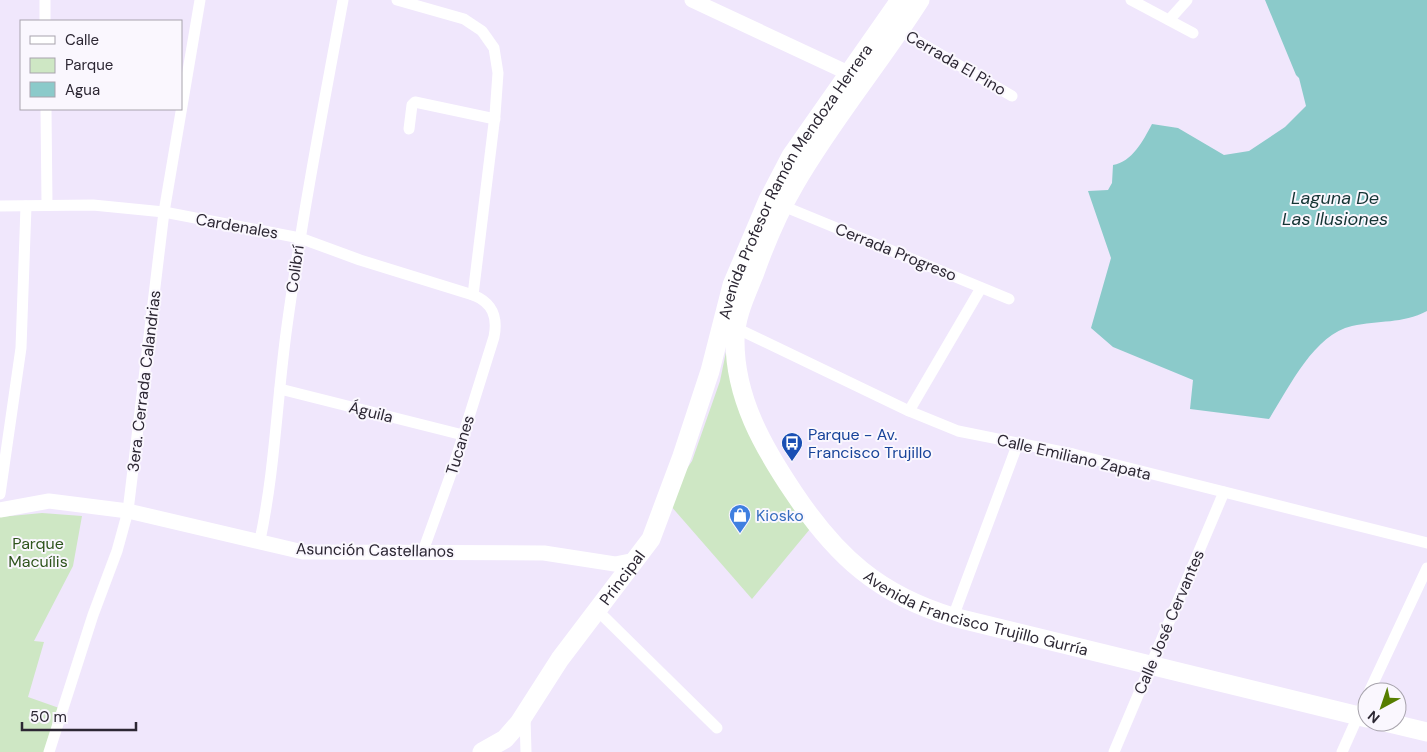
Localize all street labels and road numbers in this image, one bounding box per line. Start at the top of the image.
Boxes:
street label: Cerrada El Pino [902,26,1010,100]
street label: Avenida Profesor Ramón Mendoza Herrera [713,40,877,321]
street label: Cardenales [194,208,280,244]
street label: Cerrada Progreso [832,218,960,286]
street label: Colibrí [281,243,309,294]
street label: 3era. Cerrada Calandrias [122,289,166,473]
street label: Águila [347,396,395,428]
street label: Tucanes [441,413,479,477]
street label: Calle Emiliano Zapata [995,429,1153,485]
street label: Asunción Castellanos [296,538,454,562]
street label: Principal [594,546,649,609]
street label: Calle José Cervantes [1129,547,1209,697]
street label: Avenida Francisco Trujillo Gurría [859,565,1090,660]

